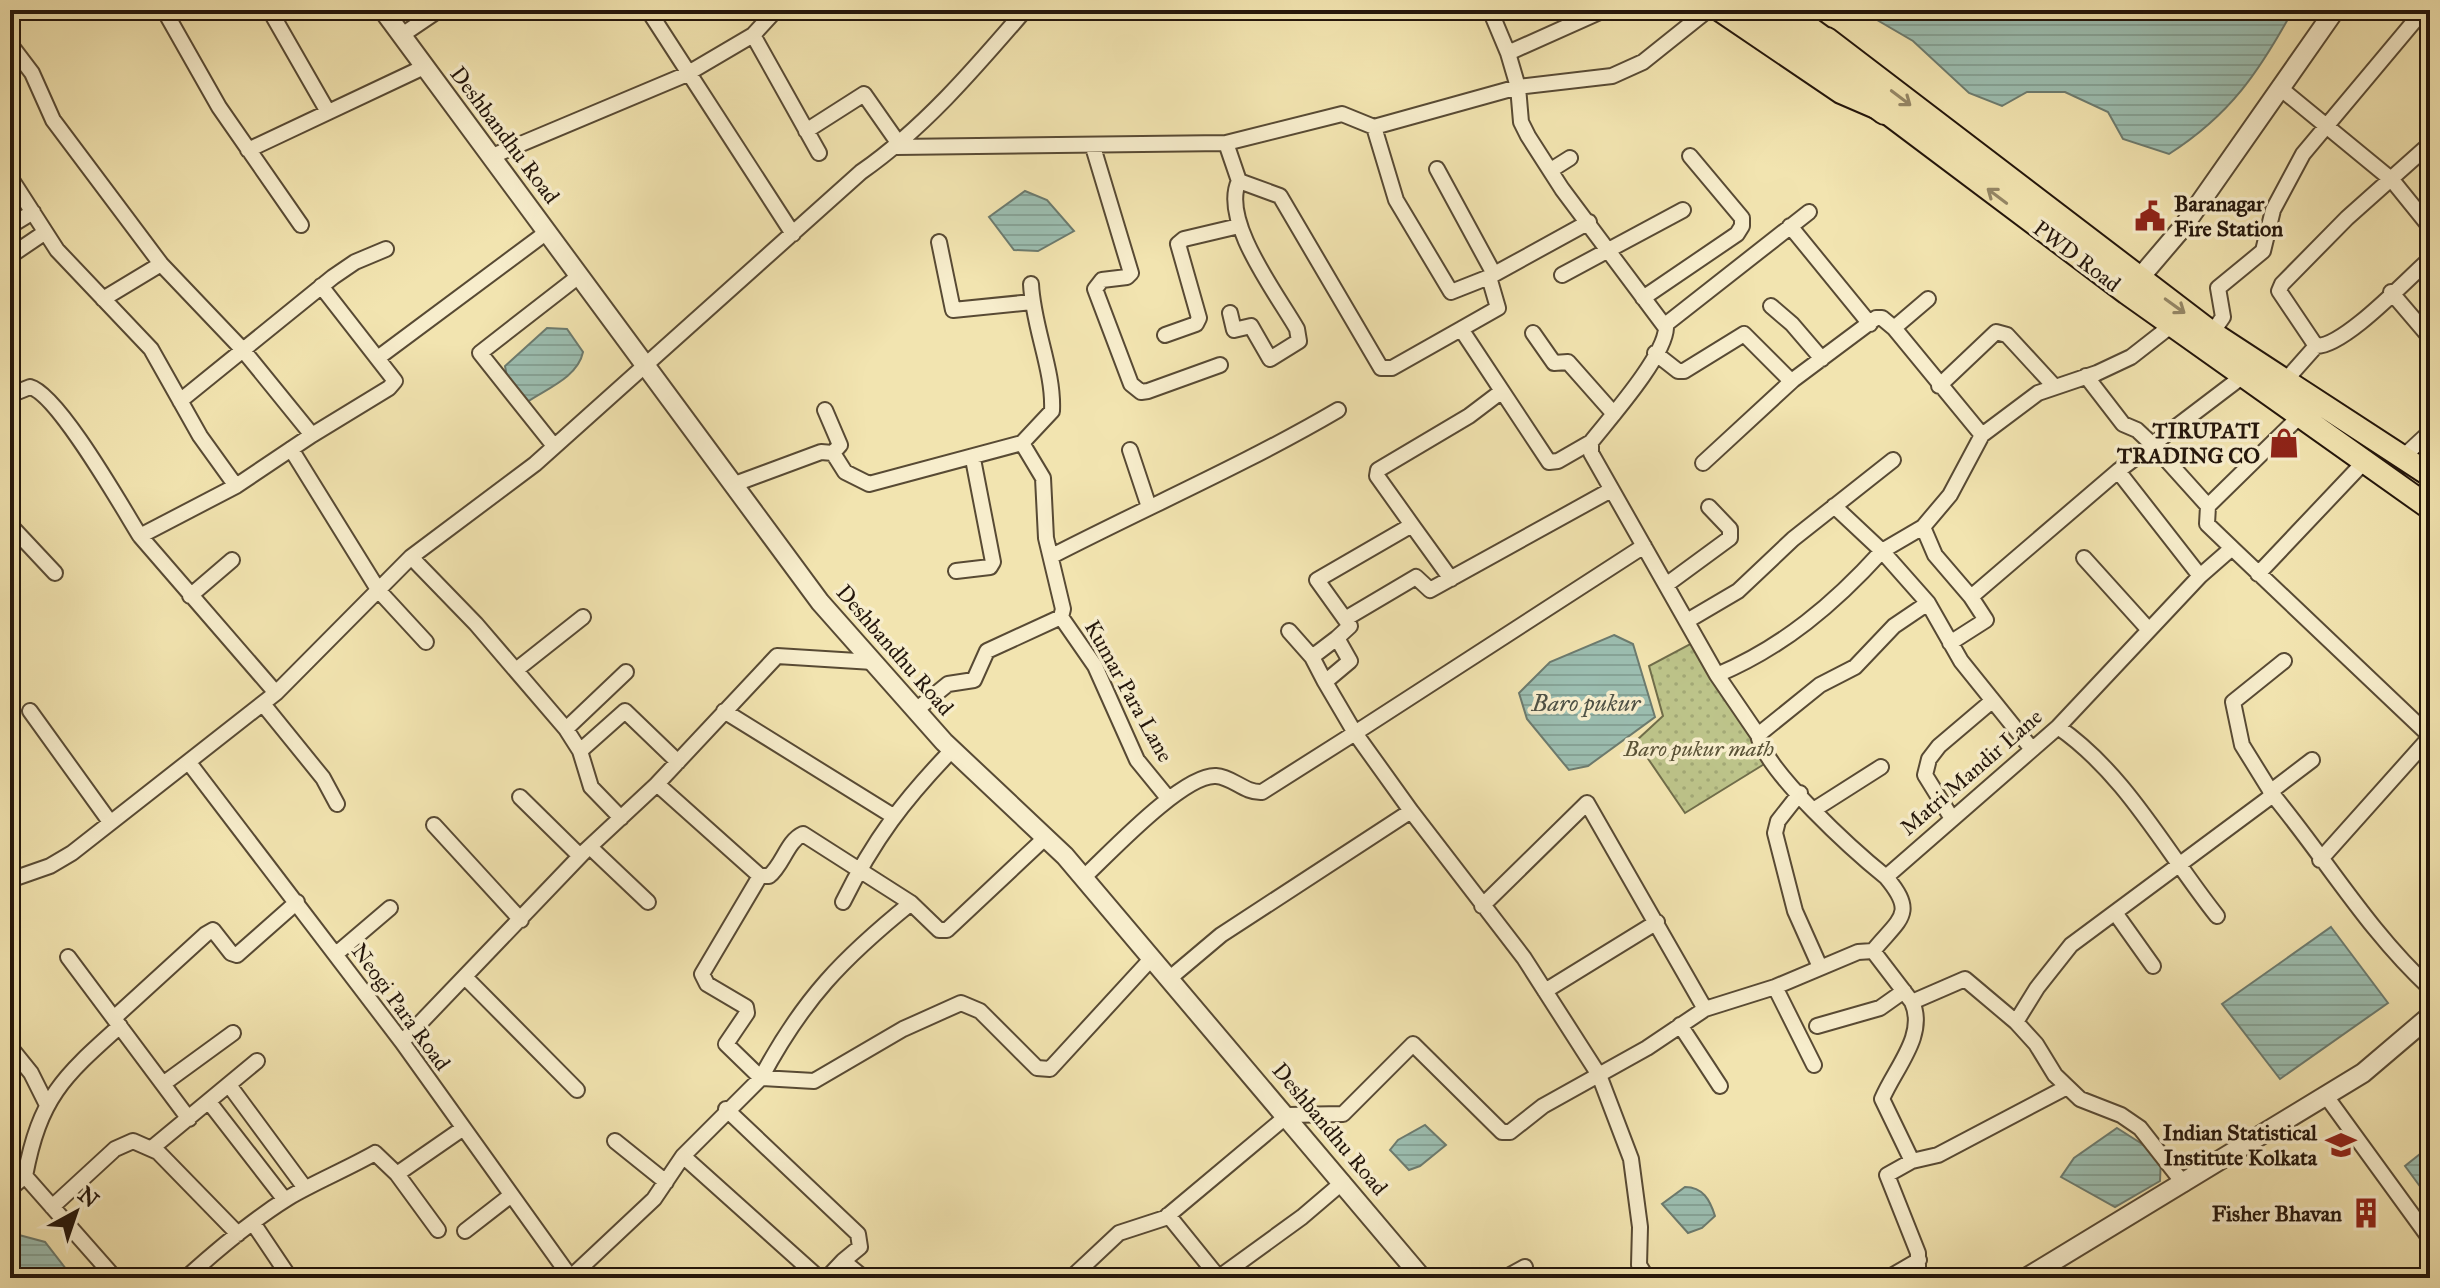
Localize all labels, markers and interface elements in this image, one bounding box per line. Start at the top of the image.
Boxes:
street label: Deshbandhu Road [445,61,565,209]
one-way arrow [1890,89,1911,106]
one-way arrow [1987,188,2008,205]
place label: Baranagar Fire Station [2174,190,2283,242]
public building icon: Baranagar Fire Station [2133,199,2167,233]
street label: PWD Road [2028,214,2126,298]
one-way arrow [2164,298,2185,315]
place label: TIRUPATI TRADING CO [2116,417,2261,469]
shop icon: TIRUPATI TRADING CO [2267,426,2301,460]
street label: Deshbandhu Road [831,579,959,721]
street label: Kumar Para Lane [1079,615,1179,767]
water label: Baro pukur [1531,688,1642,718]
street label: Matri Mandir Lane [1894,703,2048,841]
park label: Baro pukur math [1623,735,1774,762]
street label: Neogi Para Road [346,938,456,1076]
street label: Deshbandhu Road [1267,1057,1393,1201]
place label: Indian Statistical Institute Kolkata [2163,1119,2318,1171]
school or university icon: Indian Statistical Institute Kolkata [2324,1128,2358,1162]
north arrow [36,1172,116,1252]
text: N [73,1181,105,1214]
building icon: Fisher Bhavan [2349,1196,2383,1230]
place label: Fisher Bhavan [2212,1200,2342,1227]

